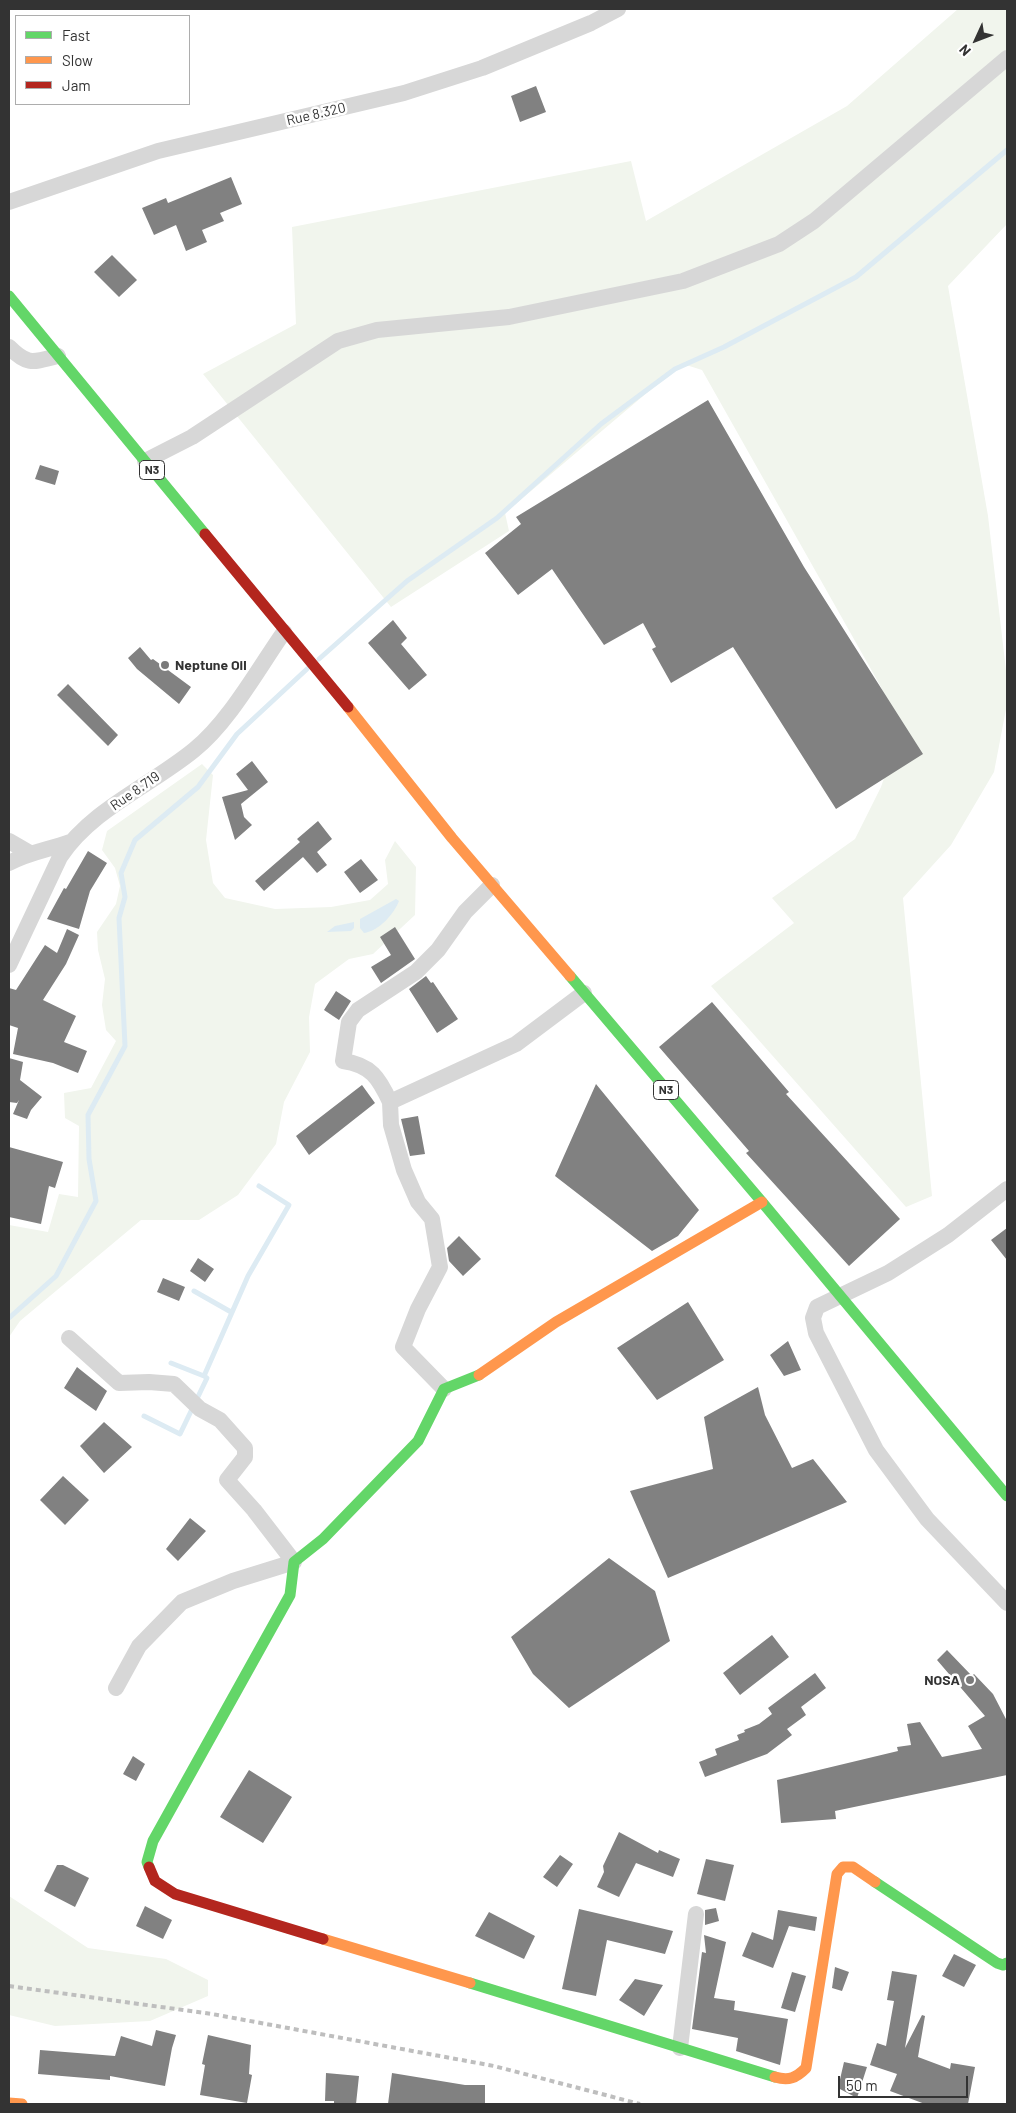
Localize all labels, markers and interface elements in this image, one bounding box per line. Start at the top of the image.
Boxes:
legend [15,15,190,105]
north arrow [951,15,1001,65]
text: Fast [62,26,90,44]
text: N [955,41,974,60]
text: Slow [62,51,93,69]
text: Jam [62,76,91,94]
street label: Rue 8.320 [285,99,347,129]
road number: N3 [140,460,164,480]
place label: Neptune Oil [175,657,247,673]
marker: Neptune Oil [159,659,171,671]
street label: Rue 8.719 [107,768,163,814]
road number: N3 [654,1080,678,1100]
place label: NOSA [924,1672,960,1688]
marker: NOSA [964,1674,976,1686]
scale bar [841,2066,971,2098]
text: 50 m [846,2076,878,2094]

